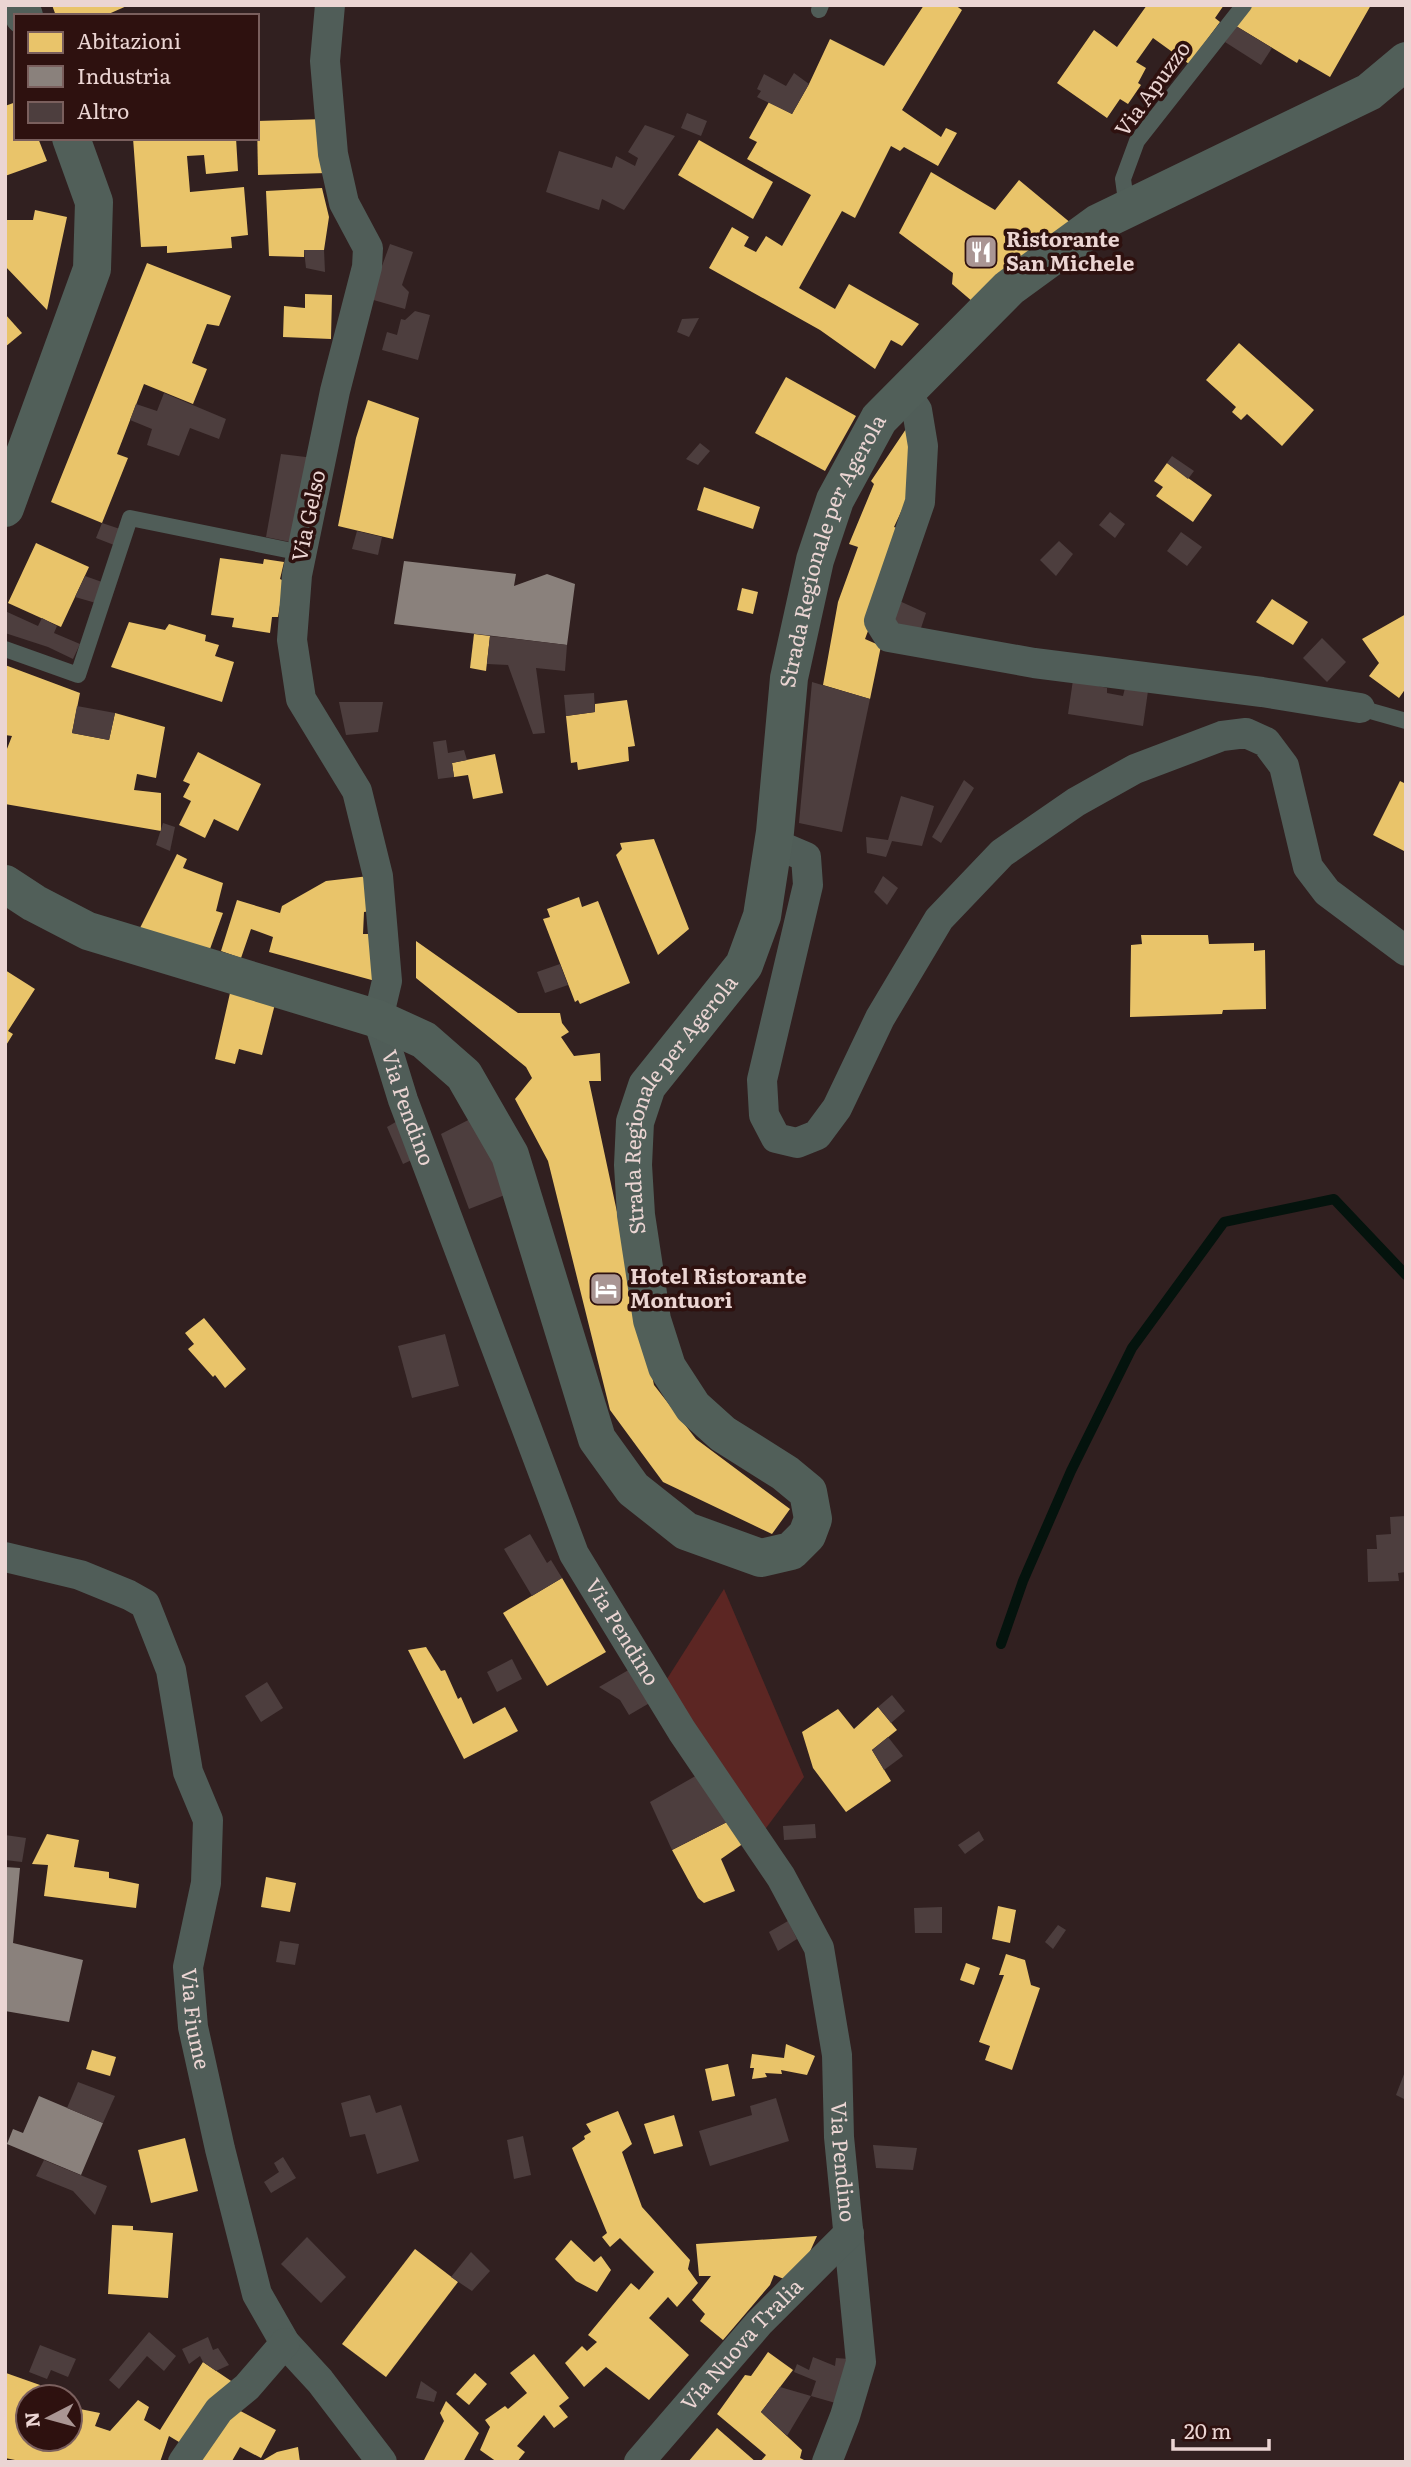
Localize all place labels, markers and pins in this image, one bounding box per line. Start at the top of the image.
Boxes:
place label: Ristorante San Michele [1006,222,1135,277]
restaurant icon: Ristorante San Michele [962,233,1000,271]
place label: Hotel Ristorante Montuori [630,1259,807,1314]
hotel icon: Hotel Ristorante Montuori [587,1270,625,1308]

